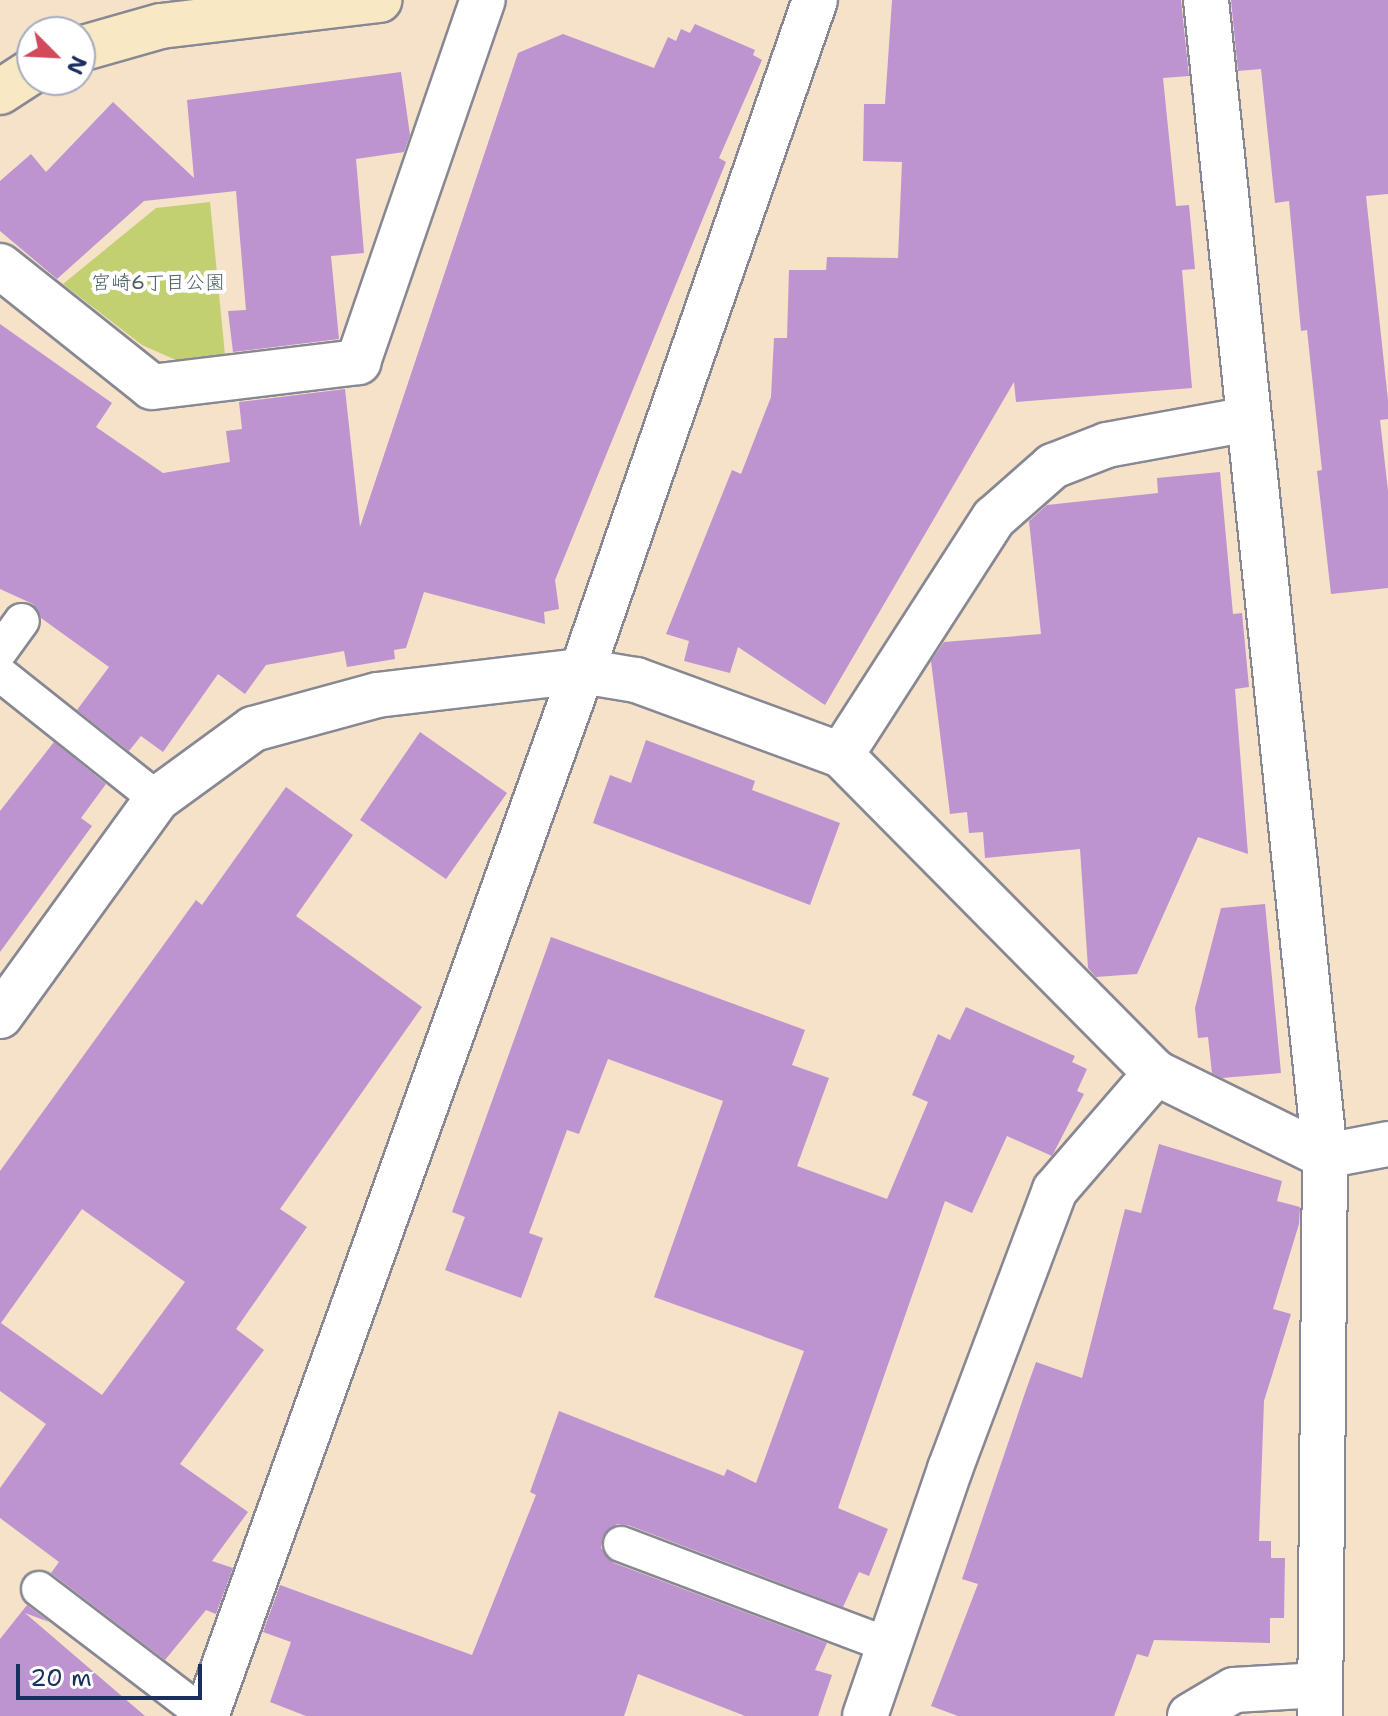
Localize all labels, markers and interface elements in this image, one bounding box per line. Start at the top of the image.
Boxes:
north arrow [16,16,96,96]
text: N [60,51,93,79]
park label: 宮崎6丁目公園 [91,270,225,294]
scale bar [20,1648,206,1698]
text: 20 m [30,1662,92,1694]

